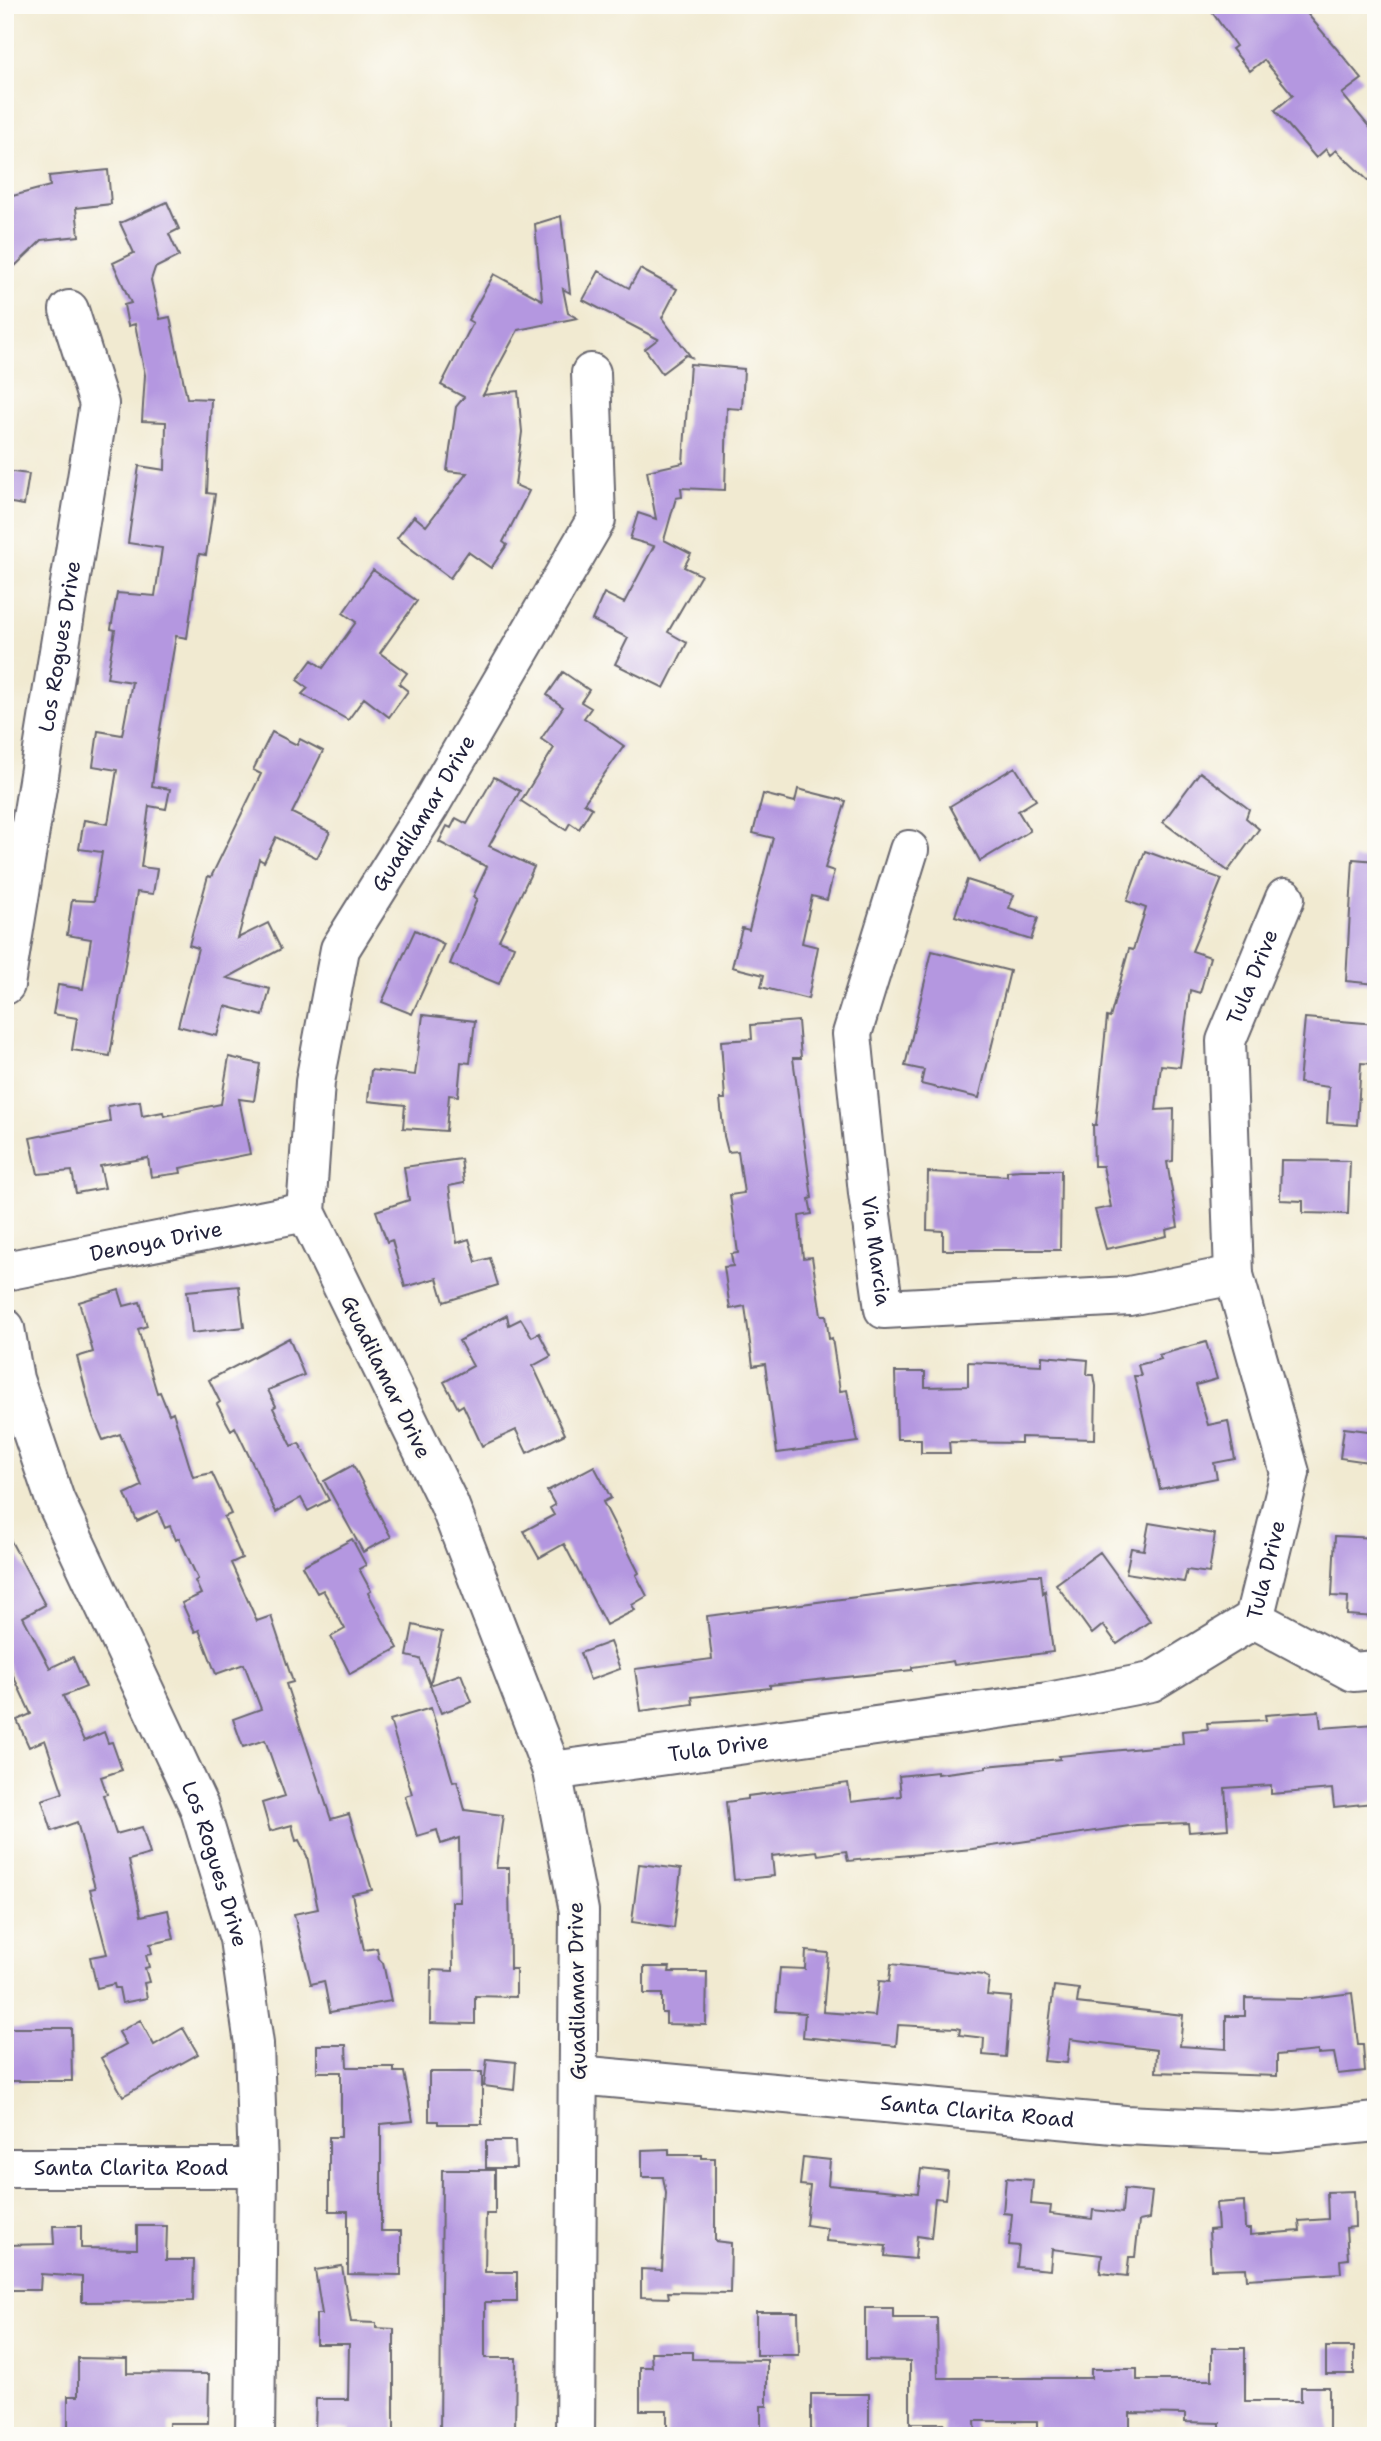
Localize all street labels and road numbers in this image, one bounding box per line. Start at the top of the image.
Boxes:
street label: Los Rogues Drive [32,559,87,734]
street label: Guadilamar Drive [365,730,482,897]
street label: Tula Drive [1220,925,1285,1029]
street label: Via Marcia [855,1194,897,1308]
street label: Denoya Drive [88,1215,225,1268]
street label: Guadilamar Drive [334,1291,438,1463]
street label: Tula Drive [1240,1518,1292,1622]
street label: Tula Drive [666,1727,770,1769]
street label: Los Rogues Drive [175,1776,254,1949]
street label: Guadilamar Drive [561,1902,593,2080]
street label: Santa Clarita Road [879,2089,1075,2134]
street label: Santa Clarita Road [34,2154,228,2182]

